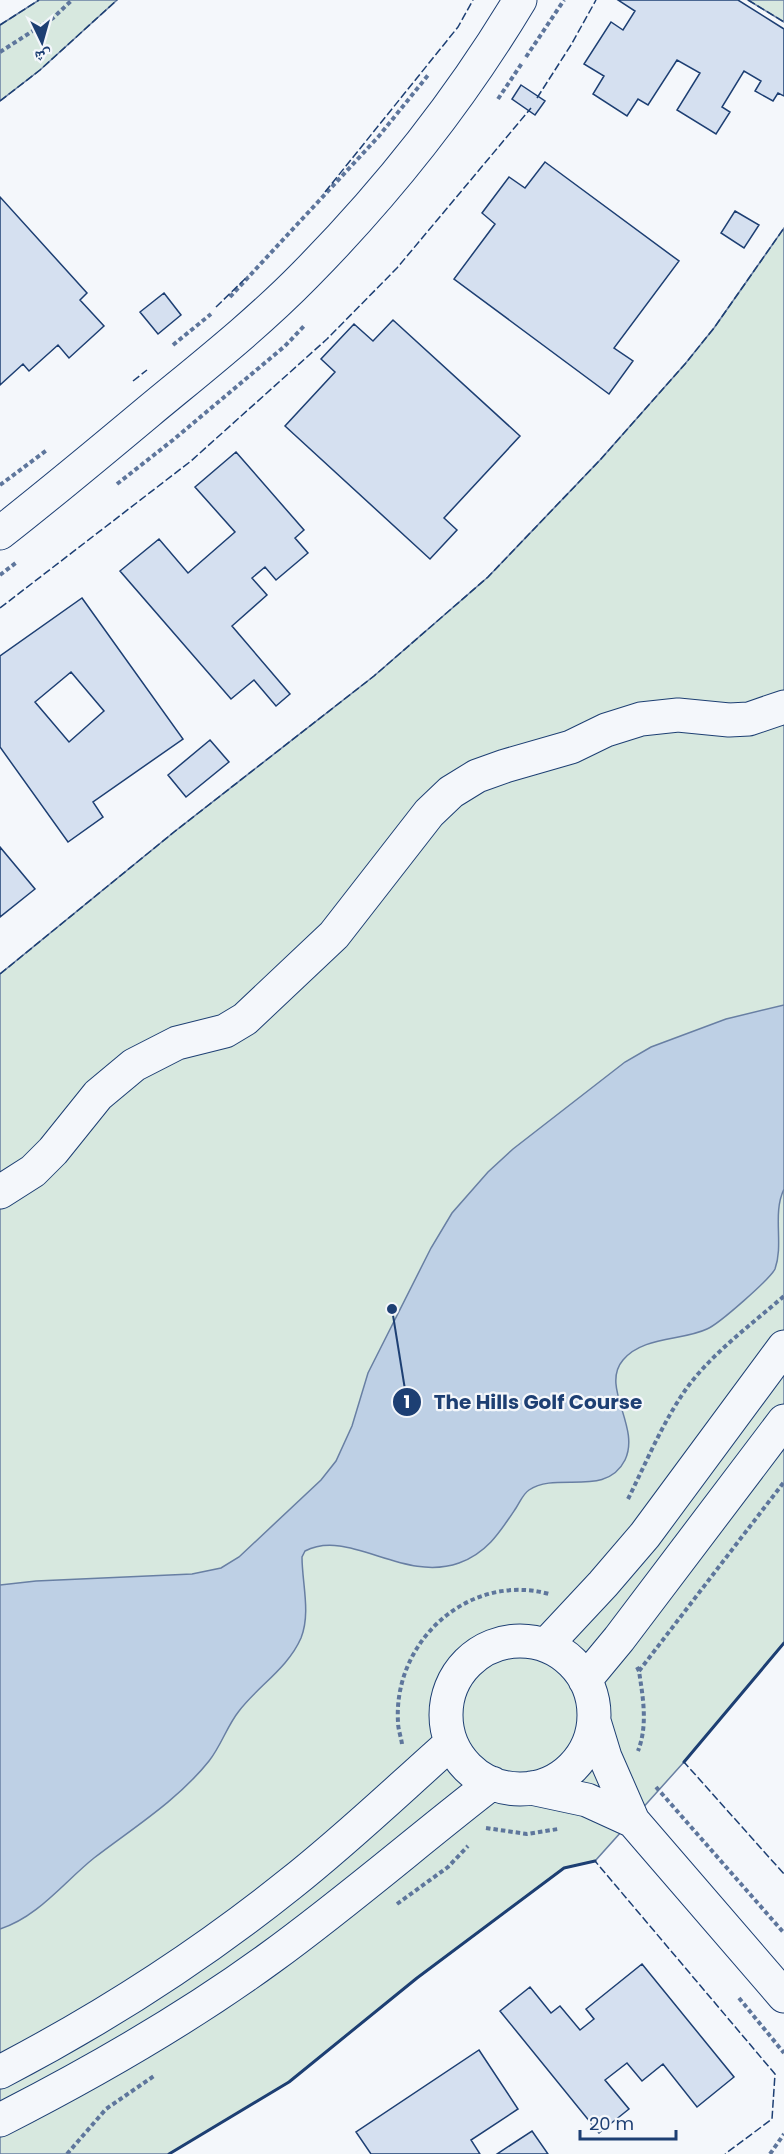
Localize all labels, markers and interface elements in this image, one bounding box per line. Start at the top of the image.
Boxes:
north arrow [12,12,72,72]
text: ش [34,44,53,69]
callout: The Hills Golf Course [392,1383,654,1421]
text: The Hills Golf Course [434,1388,642,1416]
text: 1 [404,1389,410,1414]
scale bar [580,2103,676,2141]
text: 20 m [589,2111,634,2136]

